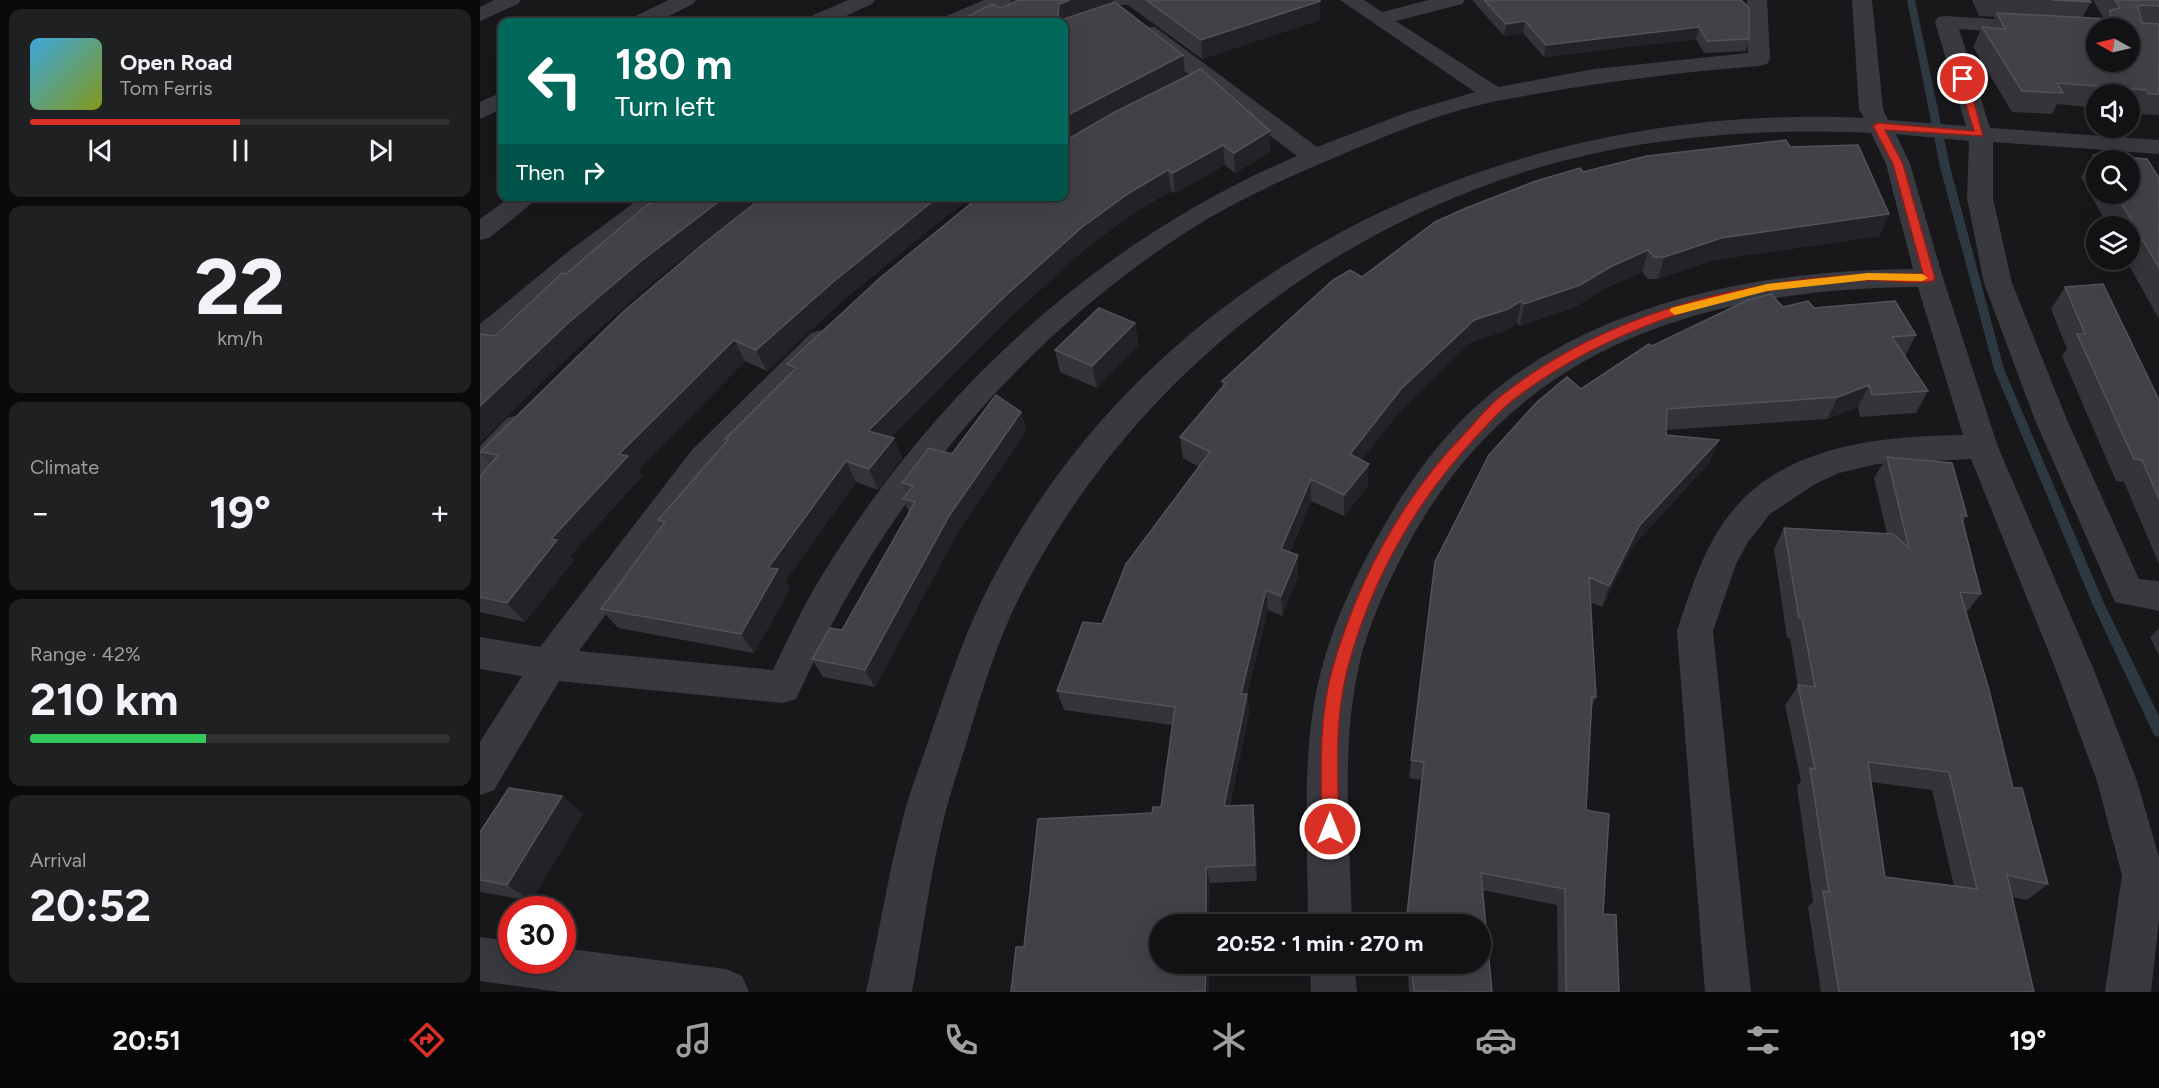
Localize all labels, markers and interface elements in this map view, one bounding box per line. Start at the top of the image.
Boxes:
north arrow [2086,18,2140,72]
map controls [2086,18,2140,270]
text: 180 m [615,39,732,90]
icon: left [516,42,594,120]
text: Open Road [120,49,232,76]
pin [1937,53,1988,104]
icon: arrive [1946,62,1979,95]
text: Tom Ferris [120,76,213,100]
button: sound [2086,84,2140,138]
text: Turn left [615,90,715,123]
icon: previous [84,134,117,167]
icon: pause [224,134,257,167]
icon: next [364,134,397,167]
button: search [2086,150,2140,204]
icon: right [577,156,610,189]
text: Then [516,159,565,186]
button: layers [2086,216,2140,270]
text: 22 [195,240,285,334]
text: km/h [217,326,263,350]
text: Climate [30,455,99,479]
text: 19° [209,485,271,539]
text: − [30,493,51,532]
text: + [429,493,450,532]
text: Range · 42% [30,642,141,666]
text: 210 km [30,672,178,726]
position arrow [1298,797,1362,861]
text: Arrival [30,848,86,872]
text: 20:52 [30,878,151,932]
speed limit sign: 30 [498,896,576,974]
text: 20:52 · 1 min · 270 m [1216,930,1424,957]
icon: directions [406,1019,448,1061]
icon: music [673,1019,715,1061]
icon: phone [940,1019,982,1061]
icon: climate [1208,1019,1250,1061]
icon: car [1475,1019,1517,1061]
icon: filters [1742,1019,1784,1061]
text: 20:51 [113,1024,181,1057]
text: 19° [2009,1024,2046,1057]

